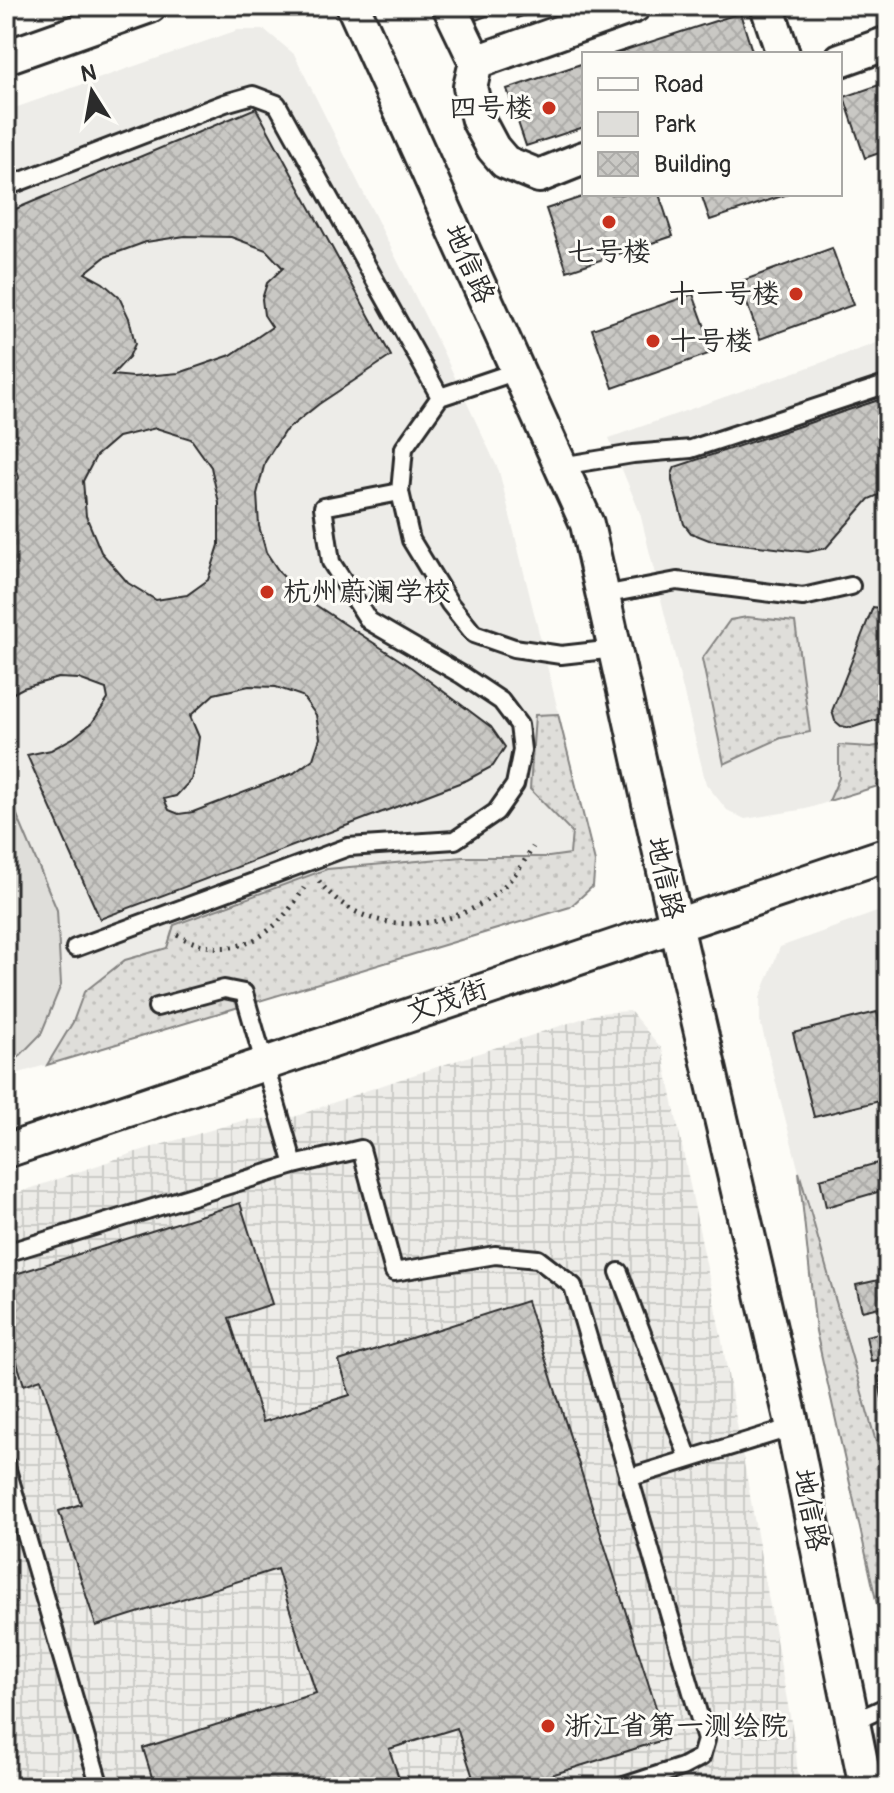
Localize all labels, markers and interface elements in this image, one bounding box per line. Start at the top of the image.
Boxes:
north arrow [52,52,132,132]
legend [582,52,842,196]
text: N [78,58,98,89]
text: Road [654,70,704,99]
place label: 四号楼 [449,91,533,126]
marker: 四号楼 [540,99,558,117]
text: Park [654,110,696,139]
text: Building [654,150,731,179]
marker: 七号楼 [600,213,618,231]
street label: 地信路 [436,219,502,309]
place label: 七号楼 [567,235,651,270]
place label: 十一号楼 [668,277,780,312]
marker: 十一号楼 [787,285,805,303]
place label: 十号楼 [669,324,753,359]
marker: 十号楼 [644,332,662,350]
place label: 杭州蔚澜学校 [283,575,451,610]
marker: 杭州蔚澜学校 [258,583,276,601]
street label: 地信路 [638,833,692,923]
street label: 文茂街 [402,971,492,1031]
street label: 地信路 [785,1465,835,1555]
place label: 浙江省第一测绘院 [564,1709,788,1744]
marker: 浙江省第一测绘院 [539,1717,557,1735]

